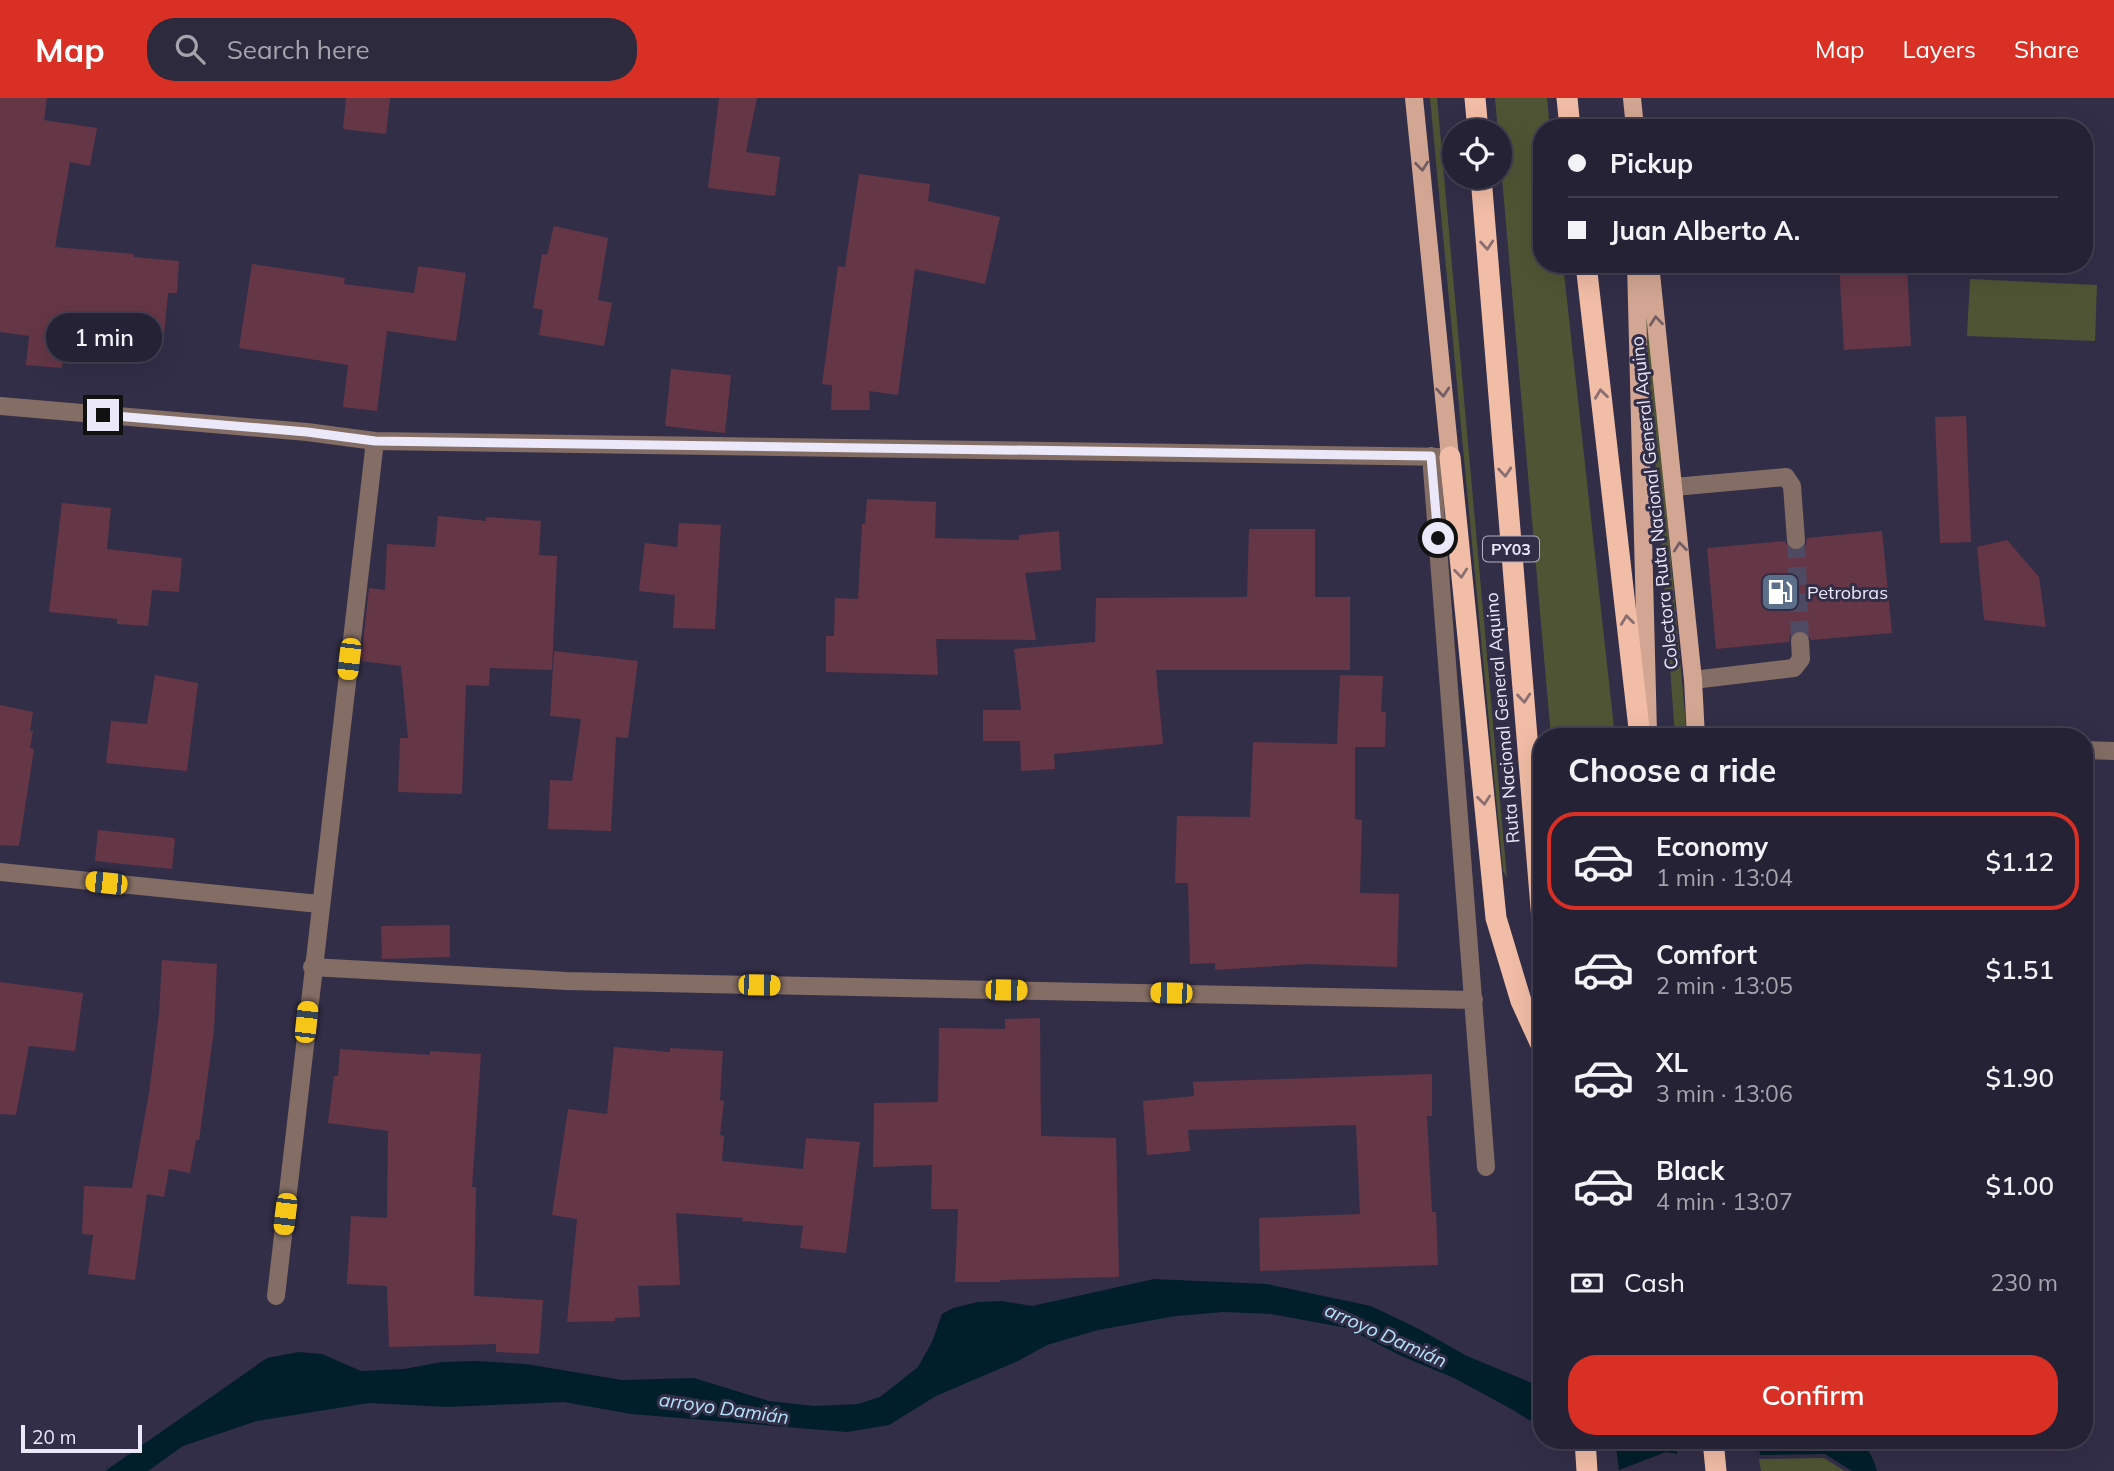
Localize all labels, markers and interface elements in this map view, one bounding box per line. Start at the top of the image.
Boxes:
search box [147,18,637,81]
text: Map [35,29,105,70]
icon: search [171,30,209,68]
text: Search here [227,33,370,66]
text: Map [1815,34,1864,64]
text: Layers [1902,34,1976,64]
text: Share [2014,34,2079,64]
map controls [1442,119,1512,189]
button: locate [1442,119,1512,189]
text: Pickup [1610,147,1693,180]
one-way arrow [1414,160,1429,172]
text: Juan Alberto A. [1610,214,1800,247]
one-way arrow [1479,240,1494,251]
callout: 1 min [45,314,161,362]
one-way arrow [1648,315,1663,326]
text: 1 min [74,323,134,352]
street label: Colectora Ruta Nacional General Aquino [1625,335,1683,671]
one-way arrow [1435,387,1450,398]
one-way arrow [1594,388,1609,399]
route end [87,399,119,431]
one-way arrow [1497,466,1512,477]
route start [1422,522,1454,554]
road number: PY03 [1483,536,1539,562]
one-way arrow [1672,541,1687,553]
one-way arrow [1454,567,1469,579]
fuel station icon: Petrobras [1759,571,1801,613]
place label: Petrobras [1807,581,1888,604]
street label: Ruta Nacional General Aquino [1480,592,1524,844]
one-way arrow [1619,614,1634,626]
car [337,637,362,681]
one-way arrow [1516,693,1531,704]
text: Choose a ride [1568,750,1776,790]
one-way arrow [1476,794,1491,805]
icon: car [1572,830,1635,893]
text: Economy [1656,830,1768,863]
text: $1.12 [1985,845,2054,878]
text: 1 min · 13:04 [1656,863,1793,892]
car [85,870,128,896]
icon: car [1572,938,1635,1001]
text: Comfort [1656,938,1757,971]
text: $1.51 [1985,953,2054,986]
text: 2 min · 13:05 [1656,971,1793,1000]
car [738,974,781,996]
car [985,979,1028,1001]
car [1150,982,1193,1004]
car [294,1000,319,1044]
icon: car [1572,1046,1635,1109]
text: XL [1656,1046,1688,1079]
text: $1.90 [1985,1061,2054,1094]
text: 3 min · 13:06 [1656,1079,1793,1108]
icon: car [1572,1154,1635,1217]
text: Black [1656,1154,1724,1187]
text: $1.00 [1985,1169,2054,1202]
text: 4 min · 13:07 [1656,1187,1793,1216]
car [273,1192,298,1236]
icon: cash [1568,1264,1606,1302]
text: Cash [1624,1266,1685,1299]
text: 230 m [1990,1268,2058,1297]
water label: arroyo Damián [1321,1297,1451,1373]
button: Confirm [1568,1355,2058,1435]
water label: arroyo Damián [658,1387,790,1429]
scale bar [21,1422,142,1454]
text: 20 m [32,1425,76,1449]

